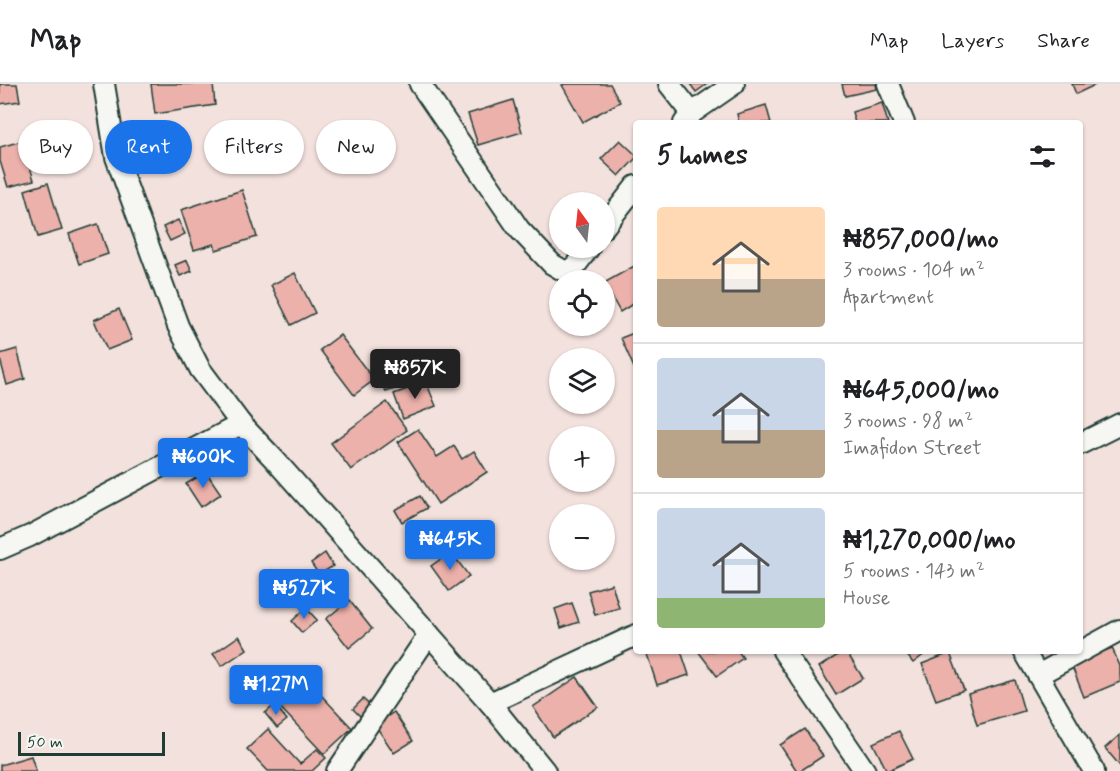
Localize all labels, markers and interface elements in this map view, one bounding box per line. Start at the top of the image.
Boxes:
text: Map [30,23,81,60]
text: Map [870,27,908,55]
text: Layers [941,27,1004,55]
text: Share [1037,27,1090,55]
chip: Buy [18,120,93,174]
chip: Rent [105,120,192,174]
chip: Filters [204,120,304,174]
chip: New [316,120,396,174]
text: 5 homes [657,139,748,173]
icon: filters [1026,140,1059,173]
north arrow [549,192,615,258]
map controls [549,192,615,570]
text: ₦857,000/mo [843,223,999,257]
icon: home [705,231,777,303]
text: 3 rooms · 104 m² [843,257,985,284]
button: locate [549,270,615,336]
text: Apartment [843,284,934,311]
button: layers [549,348,615,414]
pin: ₦857K [373,349,457,400]
text: ₦857K [384,355,446,382]
text: ₦645,000/mo [843,374,999,408]
icon: home [705,382,777,454]
text: 3 rooms · 98 m² [843,408,973,435]
button: + [549,426,615,492]
text: Imafidon Street [843,435,982,462]
pin: ₦600K [161,438,245,489]
text: ₦600K [172,444,234,471]
button: − [549,504,615,570]
pin: ₦645K [408,520,492,571]
text: ₦1,270,000/mo [843,524,1016,558]
text: ₦645K [419,526,481,553]
icon: home [705,532,777,604]
text: 5 rooms · 143 m² [843,558,985,585]
pin: ₦527K [262,569,346,620]
text: ₦527K [273,575,335,602]
text: House [843,585,890,612]
pin: ₦1.27M [227,665,325,716]
text: ₦1.27M [244,671,308,698]
scale bar [18,729,165,756]
text: 50 m [27,732,63,753]

